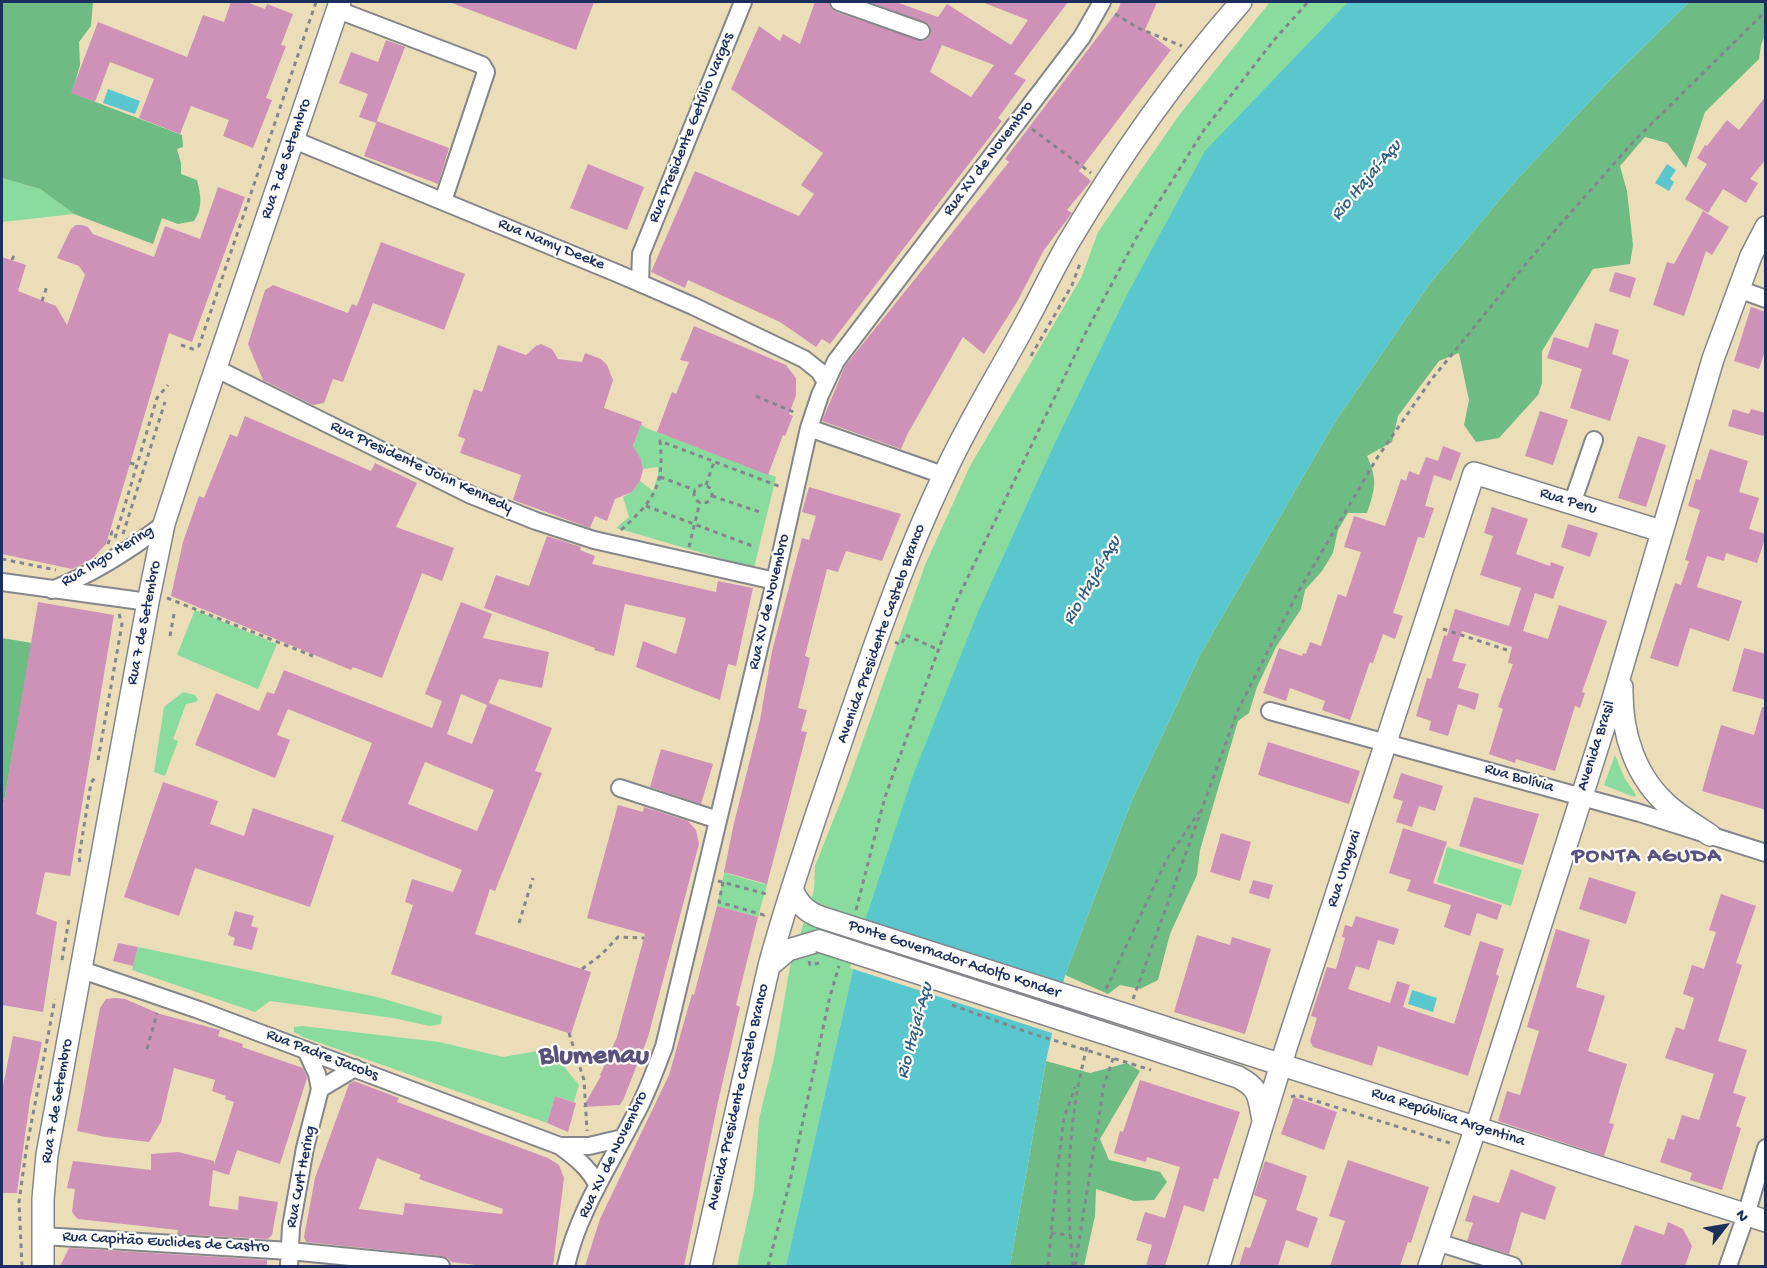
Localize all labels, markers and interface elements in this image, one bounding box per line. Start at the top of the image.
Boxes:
street label: Rua Presidente Getúlio Vargas [645,30,739,226]
street label: Rua 7 de Setembro [257,96,317,222]
street label: Rua XV de Novembro [940,98,1038,220]
water label: Rio Itajaí-Açu [1327,136,1407,226]
street label: Rua Namy Deeke [495,215,607,275]
street label: Rua Presidente John Kennedy [327,417,515,519]
street label: Rua Peru [1537,484,1599,520]
street label: Rua Ingo Hering [58,522,158,592]
street label: Avenida Presidente Castelo Branco [833,522,931,746]
street label: Rua XV de Novembro [745,532,795,672]
water label: Rio Itajaí-Açu [1059,533,1127,629]
street label: Rua 7 de Setembro [124,559,166,687]
street label: Avenida Brasil [1573,699,1621,793]
street label: Rua Bolívia [1482,760,1556,798]
street label: Rua Uruguai [1324,828,1366,910]
district label: PONTA AGUDA [1572,845,1722,871]
street label: Ponte Governador Adolfo Konder [845,917,1063,1003]
water label: Rio Itajaí-Açu [893,981,939,1081]
street label: Avenida Presidente Castelo Branco [704,982,774,1212]
street label: Rua Padre Jacobs [263,1026,381,1086]
street label: Rua 7 de Setembro [38,1037,78,1165]
district label: Blumenau [539,1041,649,1075]
street label: Rua República Argentina [1369,1084,1527,1152]
street label: Rua XV de Novembro [575,1088,653,1222]
street label: Rua Curt Hering [283,1124,321,1230]
north arrow [1695,1196,1755,1256]
text: N [1730,1207,1752,1226]
street label: Rua Capitão Euclides de Castro [62,1228,270,1258]

